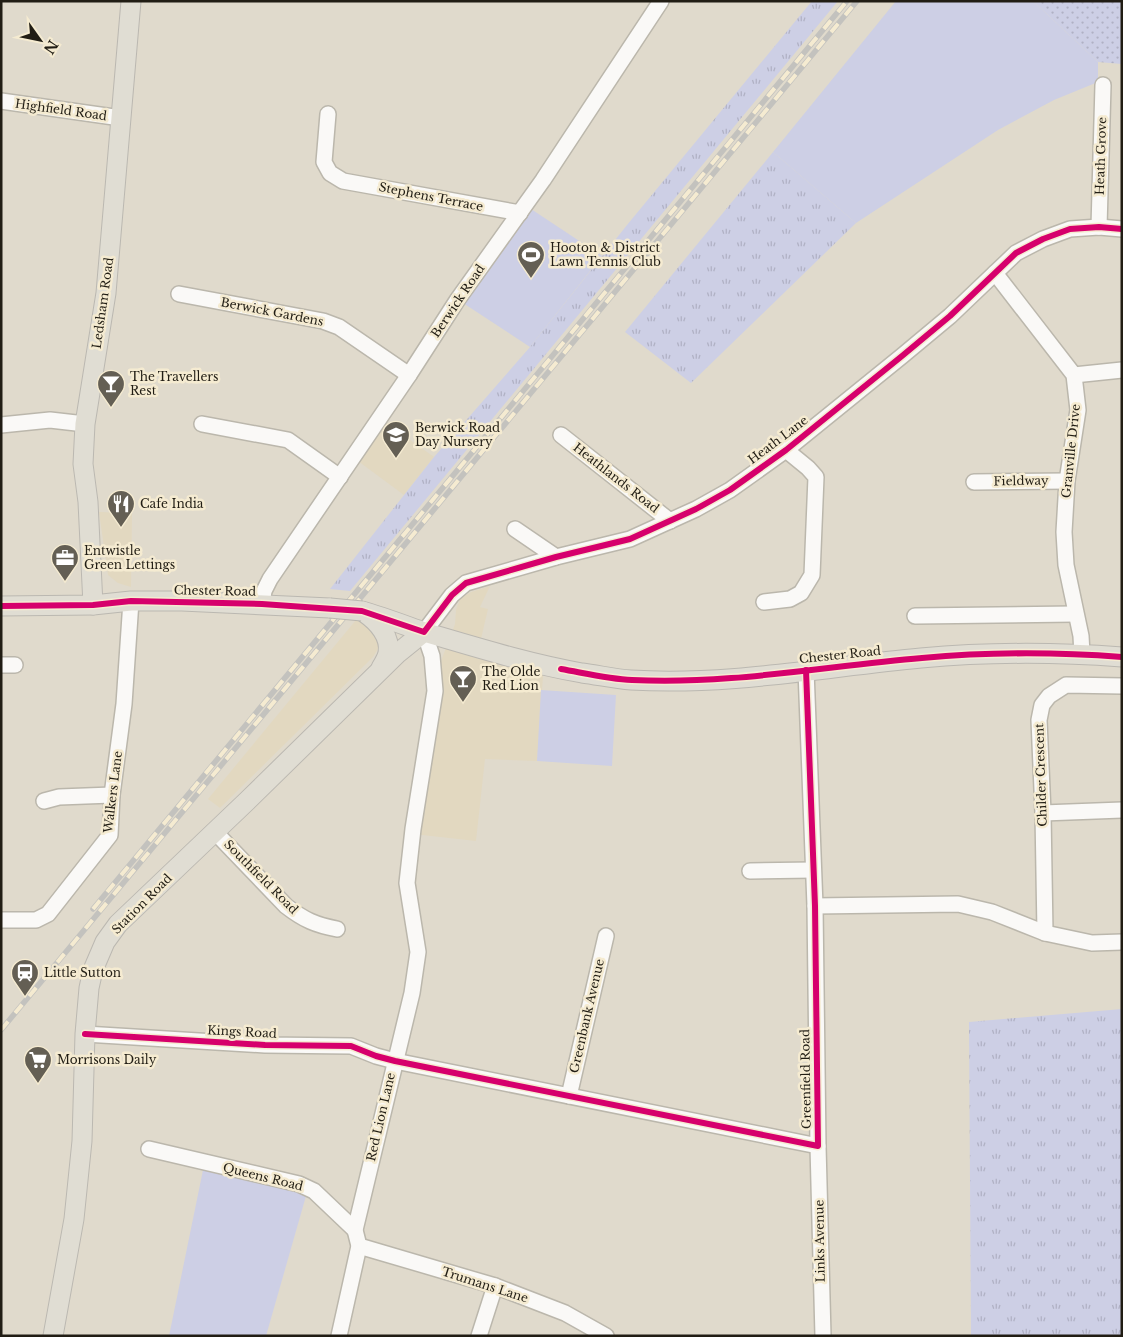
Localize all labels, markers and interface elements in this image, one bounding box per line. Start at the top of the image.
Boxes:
north arrow [15,15,65,65]
text: N [40,37,62,58]
street label: Highfield Road [14,96,108,123]
street label: Heath Grove [1092,117,1109,195]
street label: Stephens Terrace [378,179,485,214]
sports icon: Hooton & District Lawn Tennis Club [516,240,546,279]
place label: Hooton & District Lawn Tennis Club [550,240,661,269]
street label: Ledsham Road [89,256,116,350]
street label: Berwick Road [428,261,488,340]
street label: Berwick Gardens [219,294,325,329]
bar icon: The Travellers Rest [96,369,126,408]
place label: The Travellers Rest [130,369,219,398]
street label: Granville Drive [1058,403,1083,499]
street label: Heath Lane [745,412,811,467]
school or university icon: Berwick Road Day Nursery [381,420,411,459]
place label: Berwick Road Day Nursery [415,420,500,449]
street label: Heathlands Road [570,439,662,516]
street label: Fieldway [993,473,1049,488]
restaurant icon: Cafe India [106,489,136,528]
place label: Cafe India [140,496,204,511]
office icon: Entwistle Green Lettings [50,543,80,582]
place label: Entwistle Green Lettings [84,543,175,572]
street label: Chester Road [174,582,256,599]
street label: Chester Road [798,643,882,666]
bar icon: The Olde Red Lion [448,664,478,703]
place label: The Olde Red Lion [482,664,540,693]
street label: Childer Crescent [1031,723,1050,827]
street label: Walkers Lane [100,750,125,835]
street label: Southfield Road [221,837,301,917]
street label: Station Road [108,870,175,937]
street label: Greenbank Avenue [566,957,607,1074]
station icon: Little Sutton [10,958,40,997]
place label: Little Sutton [44,965,121,980]
street label: Kings Road [207,1022,277,1041]
street label: Greenfield Road [797,1029,814,1129]
supermarket icon: Morrisons Daily [23,1045,53,1084]
place label: Morrisons Daily [57,1052,157,1067]
street label: Red Lion Lane [363,1071,398,1163]
street label: Queens Road [221,1159,305,1194]
street label: Links Avenue [811,1199,828,1282]
street label: Trumans Lane [440,1264,530,1306]

